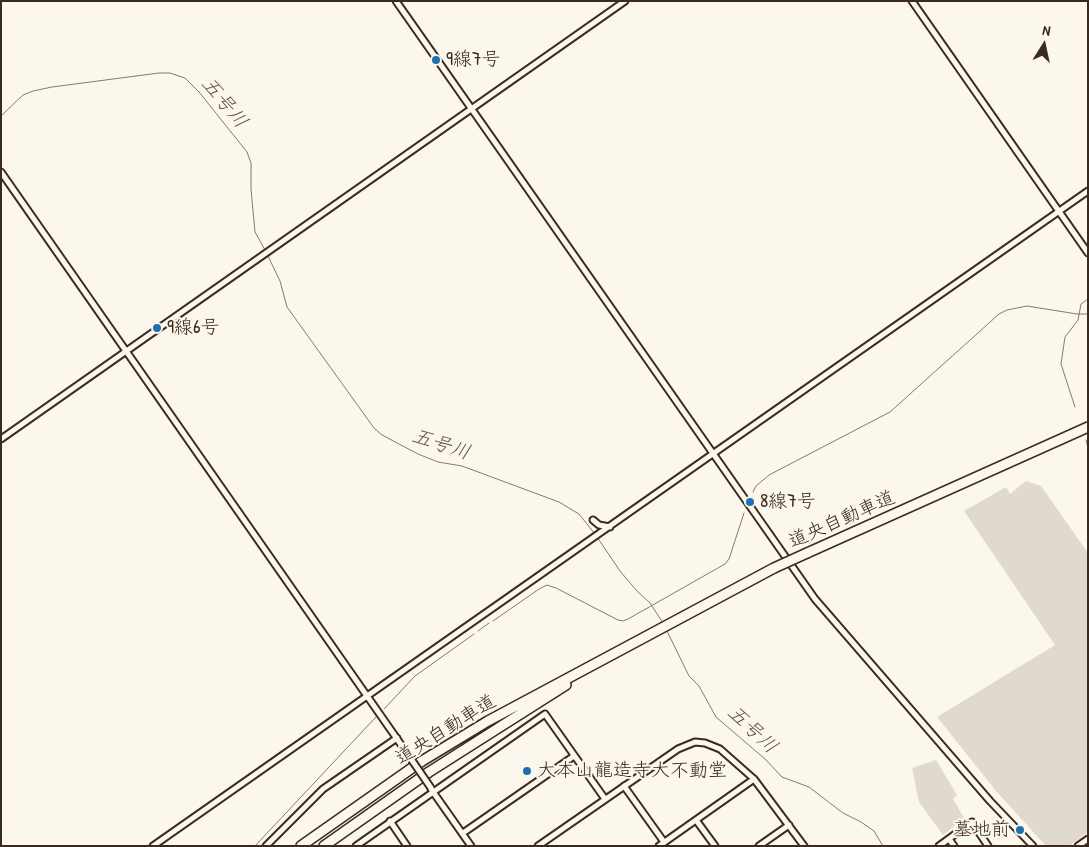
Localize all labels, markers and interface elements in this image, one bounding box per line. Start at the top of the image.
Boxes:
north arrow [1019,20,1069,70]
text: N [1041,20,1052,40]
place label: 9線7号 [446,49,500,71]
marker: 9線7号 [430,54,442,66]
water label: 五号川 [196,72,252,134]
place label: 9線6号 [167,317,220,339]
marker: 9線6号 [151,322,163,334]
water label: 五号川 [409,424,473,466]
street label: 道央自動車道 [785,486,899,554]
place label: 8線7号 [760,491,816,513]
marker: 8線7号 [744,496,756,508]
street label: 道央自動車道 [392,690,500,770]
water label: 五号川 [722,701,782,759]
place label: 大本山龍造寺大不動堂 [537,760,727,782]
marker: 大本山龍造寺大不動堂 [521,765,533,777]
place label: 墓地前 [953,819,1010,841]
marker: 墓地前 [1014,824,1026,836]

